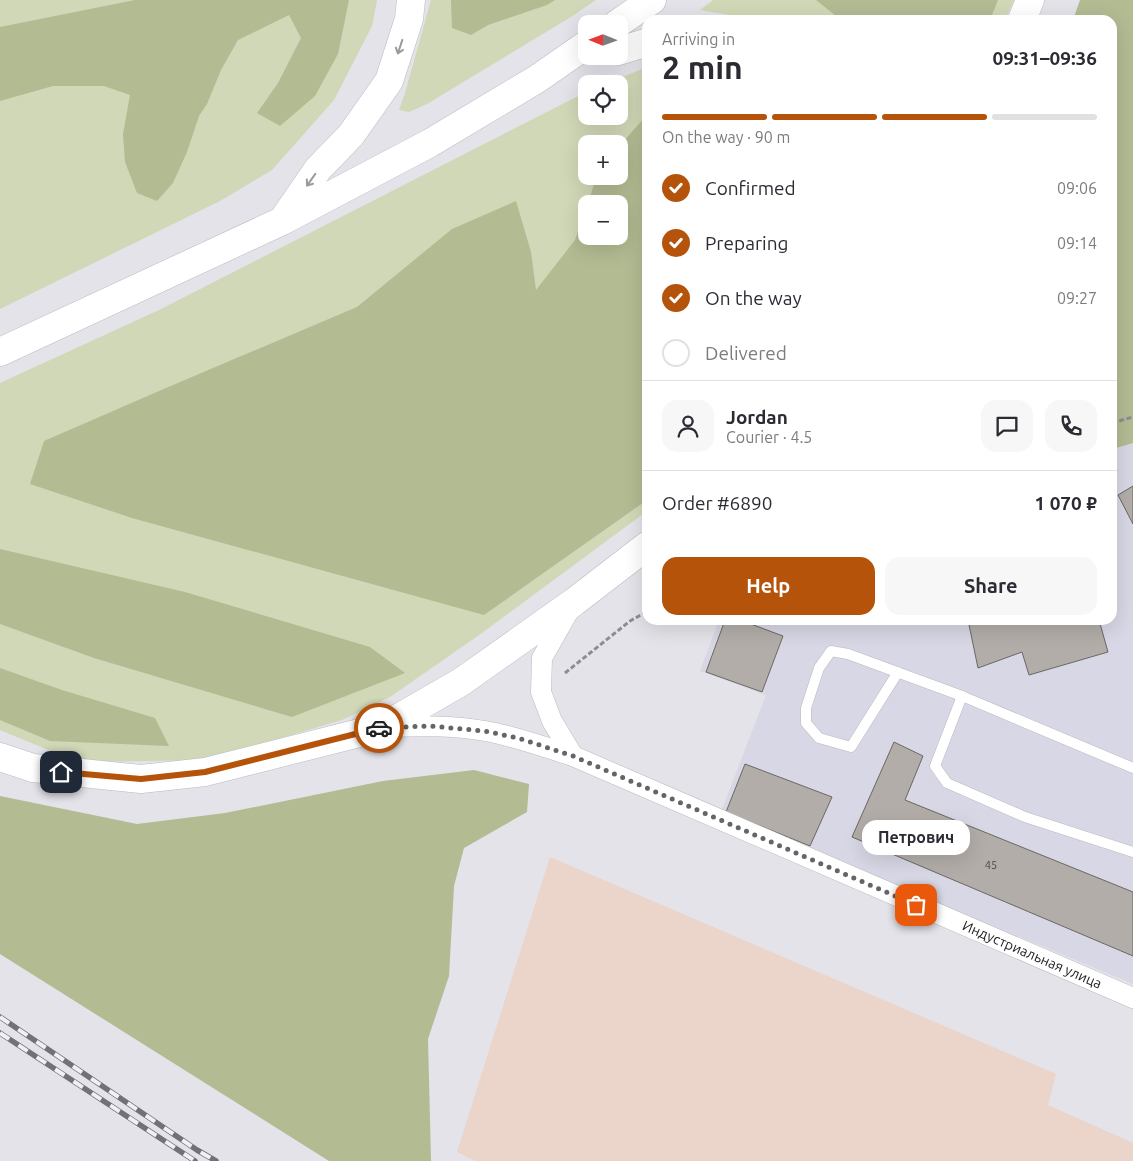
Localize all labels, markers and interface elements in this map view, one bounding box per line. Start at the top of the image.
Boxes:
north arrow [578,15,628,65]
map controls [578,15,628,245]
text: Arriving in [662,30,735,48]
one-way arrow [395,39,404,55]
text: 09:31–09:36 [992,47,1097,69]
text: 2 min [662,49,743,85]
button: locate [578,75,628,125]
text: On the way · 90 m [662,128,790,146]
button: + [578,135,628,185]
one-way arrow [305,173,316,187]
icon: check [662,174,690,202]
text: Confirmed [705,177,796,199]
text: 09:06 [1057,179,1097,197]
button: − [578,195,628,245]
icon: check [662,229,690,257]
text: Preparing [705,232,789,254]
text: 09:14 [1057,234,1097,252]
icon: check [662,284,690,312]
text: On the way [705,287,802,309]
text: 09:27 [1057,289,1097,307]
text: Delivered [705,342,787,364]
button: person [662,400,714,452]
button: chat [981,400,1033,452]
button: phone [1045,400,1097,452]
text: Jordan [726,406,788,428]
text: Courier · 4.5 [726,428,812,446]
text: Order #6890 [662,492,772,514]
text: 1 070 ₽ [1034,492,1097,514]
button: Help [662,557,875,615]
button: Share [885,557,1097,615]
courier [354,703,404,753]
icon: car [365,714,393,742]
pin [40,751,82,793]
icon: home [47,758,75,786]
callout: Петрович [862,820,970,855]
text: Петрович [878,828,954,846]
house number: 45 [985,859,997,871]
pin [895,884,937,926]
icon: bag [902,891,930,919]
street label: Индустриальная улица [960,917,1104,992]

